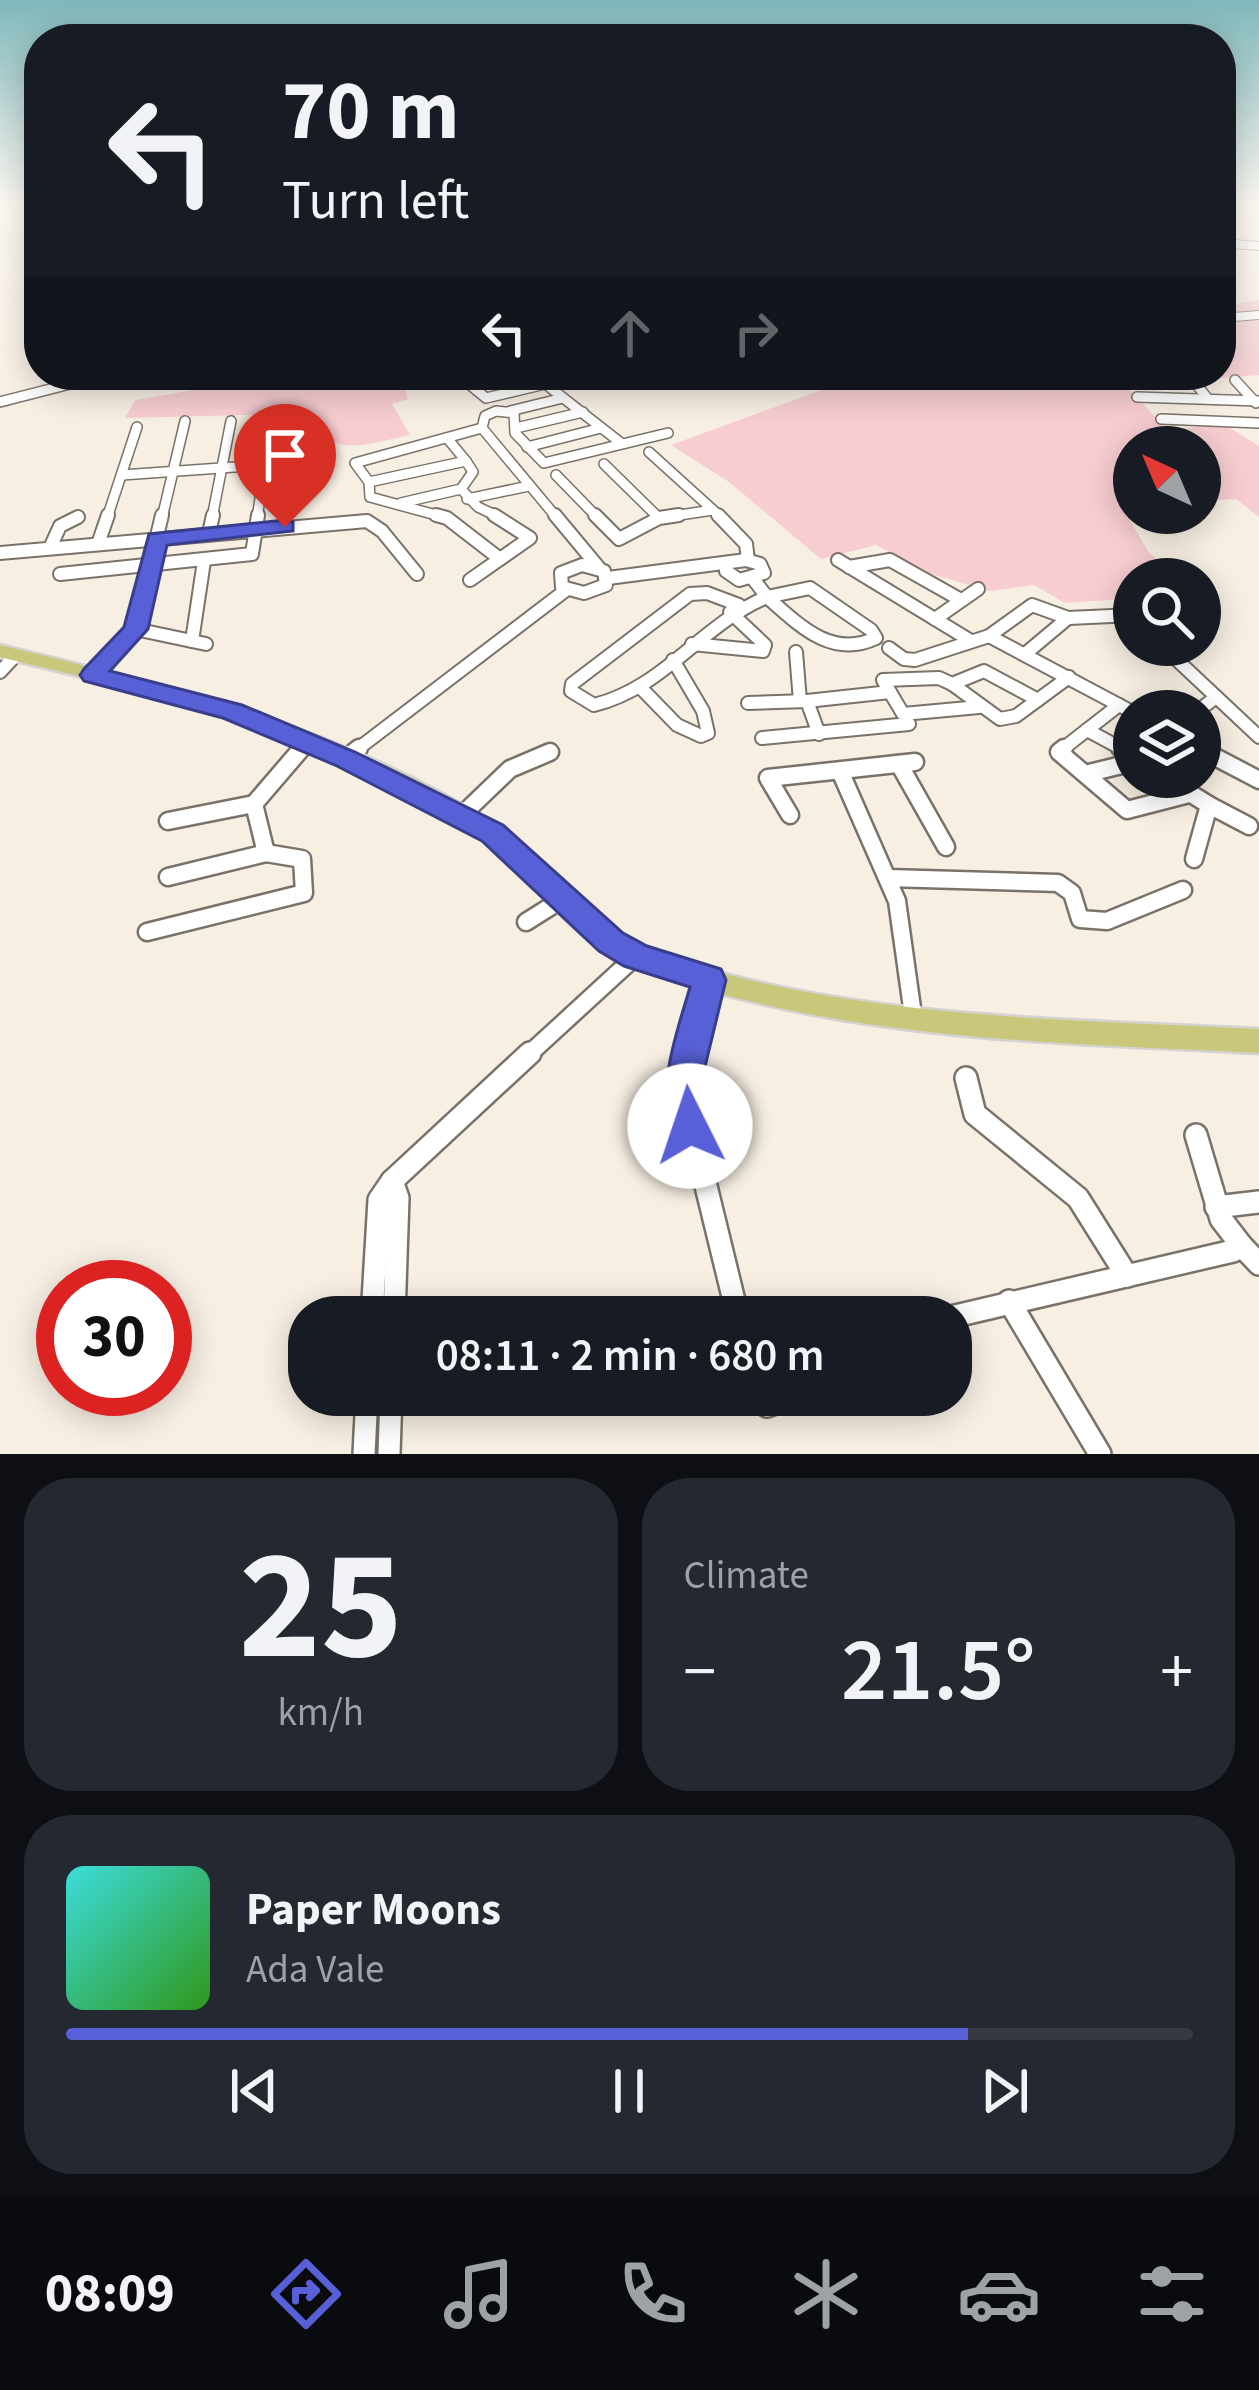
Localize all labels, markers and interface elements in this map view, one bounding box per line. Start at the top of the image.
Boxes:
text: 70 m [282,52,460,172]
icon: left [84,72,240,228]
text: Turn left [282,163,469,240]
icon: left [471,300,537,366]
icon: ahead [597,300,663,366]
icon: right [723,300,789,366]
pin [234,404,336,527]
icon: arrive [252,422,318,488]
north arrow [1113,426,1221,534]
map controls [1113,426,1221,798]
button: search [1113,558,1221,666]
button: layers [1113,690,1221,798]
position arrow [627,1063,753,1189]
speed limit sign: 30 [36,1260,192,1416]
text: 08:11 · 2 min · 680 m [436,1324,824,1388]
text: 25 [238,1496,403,1718]
text: Climate [684,1548,809,1604]
text: 21.5° [841,1607,1036,1735]
text: − [684,1625,716,1719]
text: + [1160,1625,1193,1719]
text: km/h [277,1685,364,1741]
text: Paper Moons [246,1878,501,1942]
text: Ada Vale [246,1942,384,1998]
icon: previous [221,2058,287,2124]
icon: pause [596,2058,662,2124]
icon: next [972,2058,1038,2124]
icon: directions [264,2252,348,2336]
icon: music [437,2252,521,2336]
icon: phone [611,2252,695,2336]
icon: climate [784,2252,868,2336]
icon: car [957,2252,1041,2336]
icon: filters [1130,2252,1214,2336]
text: 08:09 [45,2256,175,2333]

